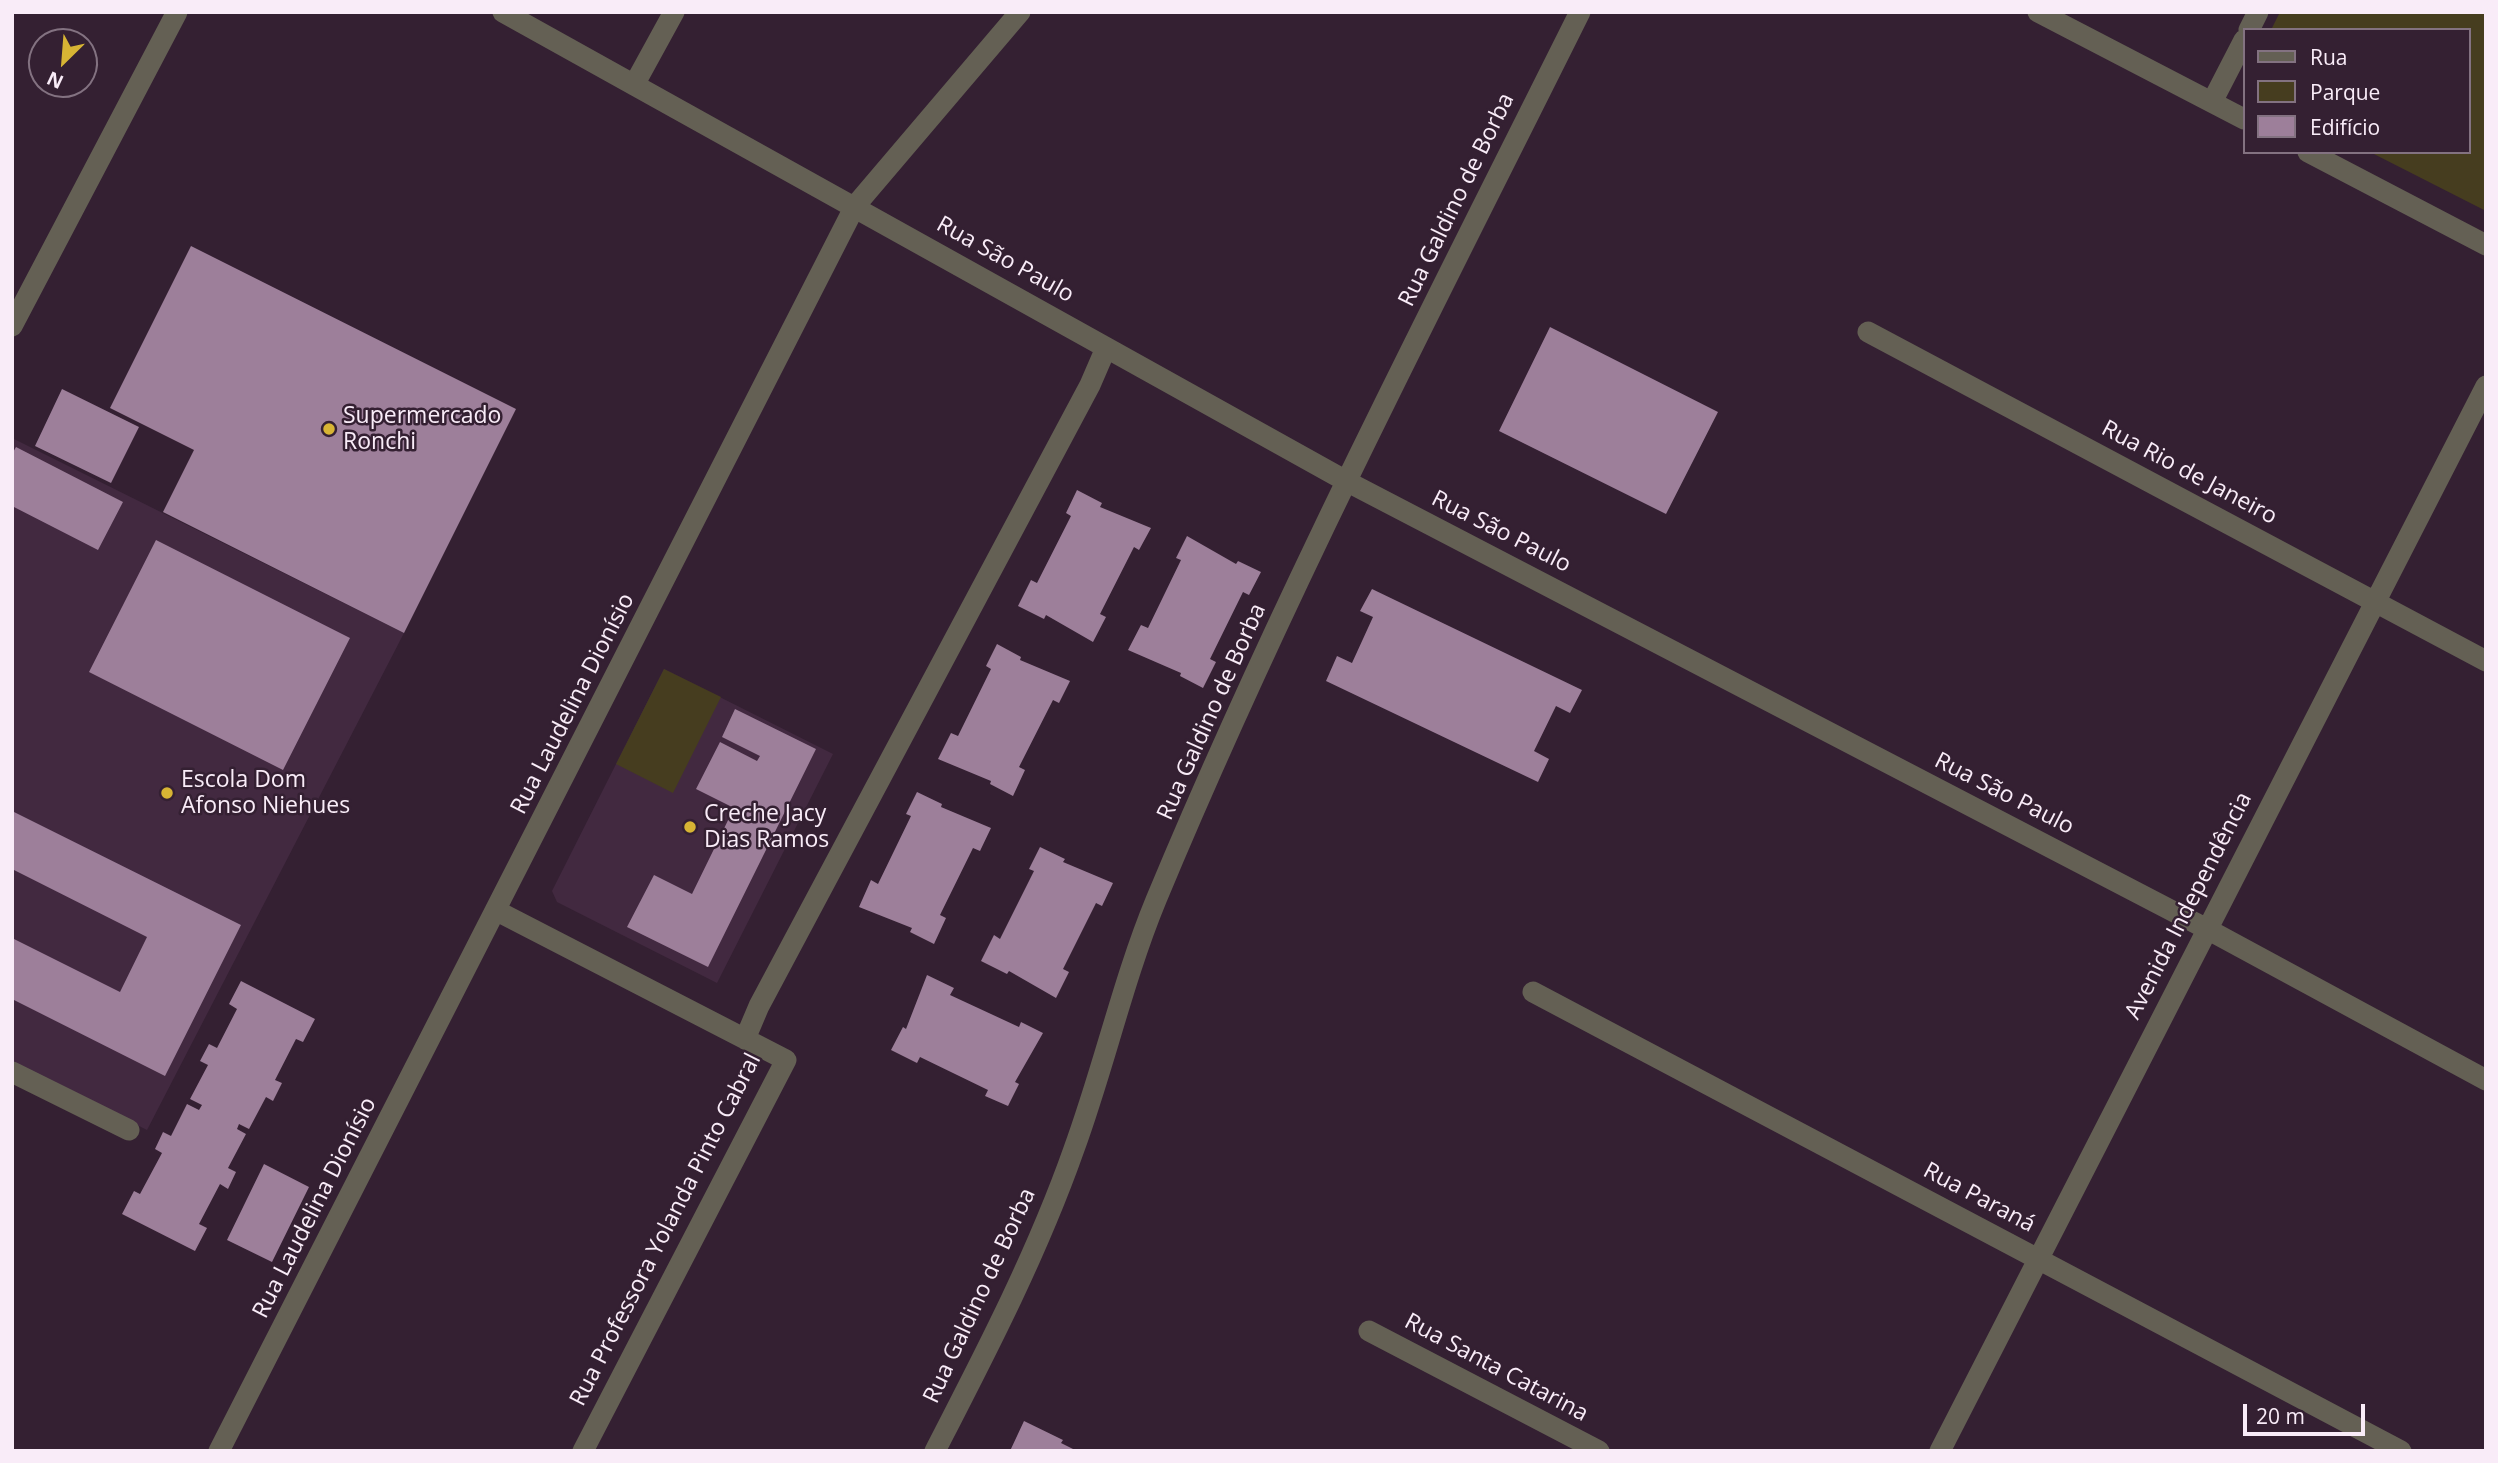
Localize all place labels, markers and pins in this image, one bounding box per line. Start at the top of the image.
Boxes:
place label: Supermercado Ronchi [343,402,501,456]
marker: Supermercado Ronchi [321,421,337,437]
place label: Escola Dom Afonso Niehues [181,766,350,820]
marker: Escola Dom Afonso Niehues [159,785,175,801]
place label: Creche Jacy Dias Ramos [704,800,829,854]
marker: Creche Jacy Dias Ramos [682,819,698,835]

